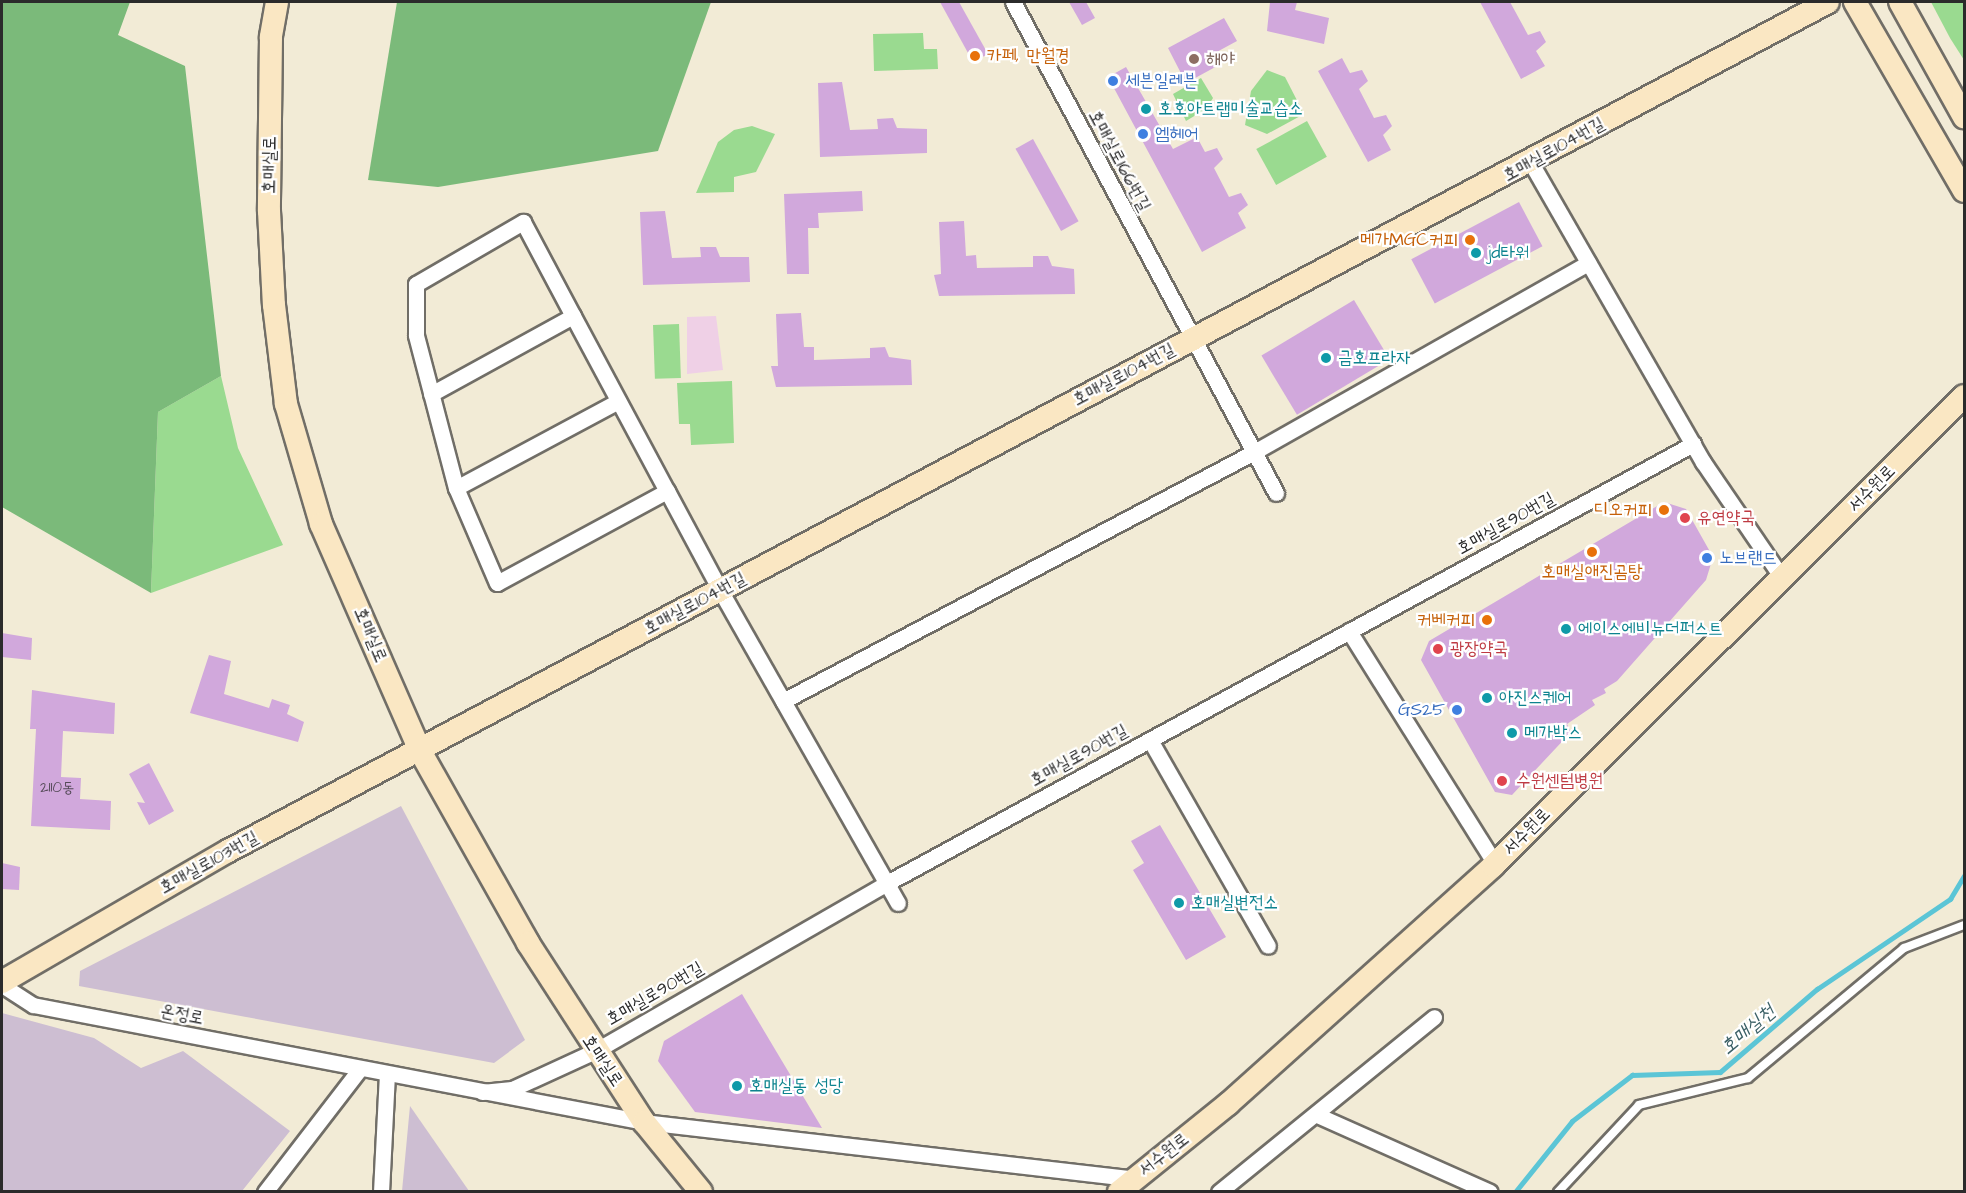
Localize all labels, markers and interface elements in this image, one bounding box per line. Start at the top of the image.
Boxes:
place label: 카페, 만월경 [987,45,1070,67]
place label: 해야 [1206,48,1235,70]
marker: 카페, 만월경 [968,49,982,63]
marker: 해야 [1187,52,1201,66]
place label: 세븐일레븐 [1125,70,1197,92]
marker: 세븐일레븐 [1106,74,1120,88]
place label: 호호아트랩미술교습소 [1158,98,1303,120]
marker: 호호아트랩미술교습소 [1139,102,1153,116]
street label: 호매실로166번길 [1083,107,1155,215]
street label: 호매실로104번길 [1499,113,1609,187]
place label: 엠헤어 [1155,123,1198,145]
marker: 엠헤어 [1136,127,1150,141]
street label: 호매실로 [259,136,281,194]
place label: 메가MGC커피 [1360,229,1458,251]
marker: 메가MGC커피 [1463,233,1477,247]
place label: jd타워 [1488,242,1529,264]
marker: jd타워 [1469,246,1483,260]
street label: 호매실로104번길 [1069,339,1179,411]
place label: 금호프라자 [1338,347,1410,369]
marker: 금호프라자 [1319,351,1333,365]
street label: 서수원로 [1844,461,1900,517]
street label: 호매실로90번길 [1453,488,1559,560]
place label: 디오커피 [1594,499,1652,521]
marker: 디오커피 [1657,503,1671,517]
place label: 유연약국 [1697,507,1755,529]
marker: 유연약국 [1678,511,1692,525]
marker: 호매실애진곰탕 [1585,545,1599,559]
place label: 노브랜드 [1719,547,1777,569]
marker: 노브랜드 [1700,551,1714,565]
place label: 호매실애진곰탕 [1541,561,1643,583]
street label: 호매실로104번길 [640,568,750,640]
street label: 호매실로 [349,604,391,666]
place label: 커베커피 [1417,609,1475,631]
marker: 커베커피 [1480,613,1494,627]
place label: 에이스에비뉴더퍼스트 [1578,618,1723,640]
marker: 에이스에비뉴더퍼스트 [1559,622,1573,636]
place label: 광장약국 [1450,638,1508,660]
marker: 광장약국 [1431,642,1445,656]
place label: 아진스퀘어 [1499,687,1571,709]
marker: 아진스퀘어 [1480,691,1494,705]
place label: GS25 [1398,699,1445,721]
marker: GS25 [1450,703,1464,717]
street label: 호매실로90번길 [1026,720,1132,792]
place label: 메가박스 [1524,722,1582,744]
marker: 메가박스 [1505,726,1519,740]
place label: 수원센텀병원 [1516,770,1603,792]
marker: 수원센텀병원 [1493,772,1511,790]
house number: 2110동 [40,779,74,797]
street label: 서수원로 [1499,804,1555,860]
street label: 호매실로103번길 [156,827,262,899]
place label: 호매실변전소 [1191,892,1278,914]
marker: 호매실변전소 [1172,896,1186,910]
street label: 호매실로90번길 [603,958,707,1030]
street label: 온정로 [159,1000,205,1030]
water label: 호매실천 [1716,1000,1780,1060]
street label: 호매실로 [577,1031,627,1091]
place label: 호매실동 성당 [749,1075,843,1097]
marker: 호매실동 성당 [730,1079,744,1093]
street label: 서수원로 [1135,1129,1193,1181]

